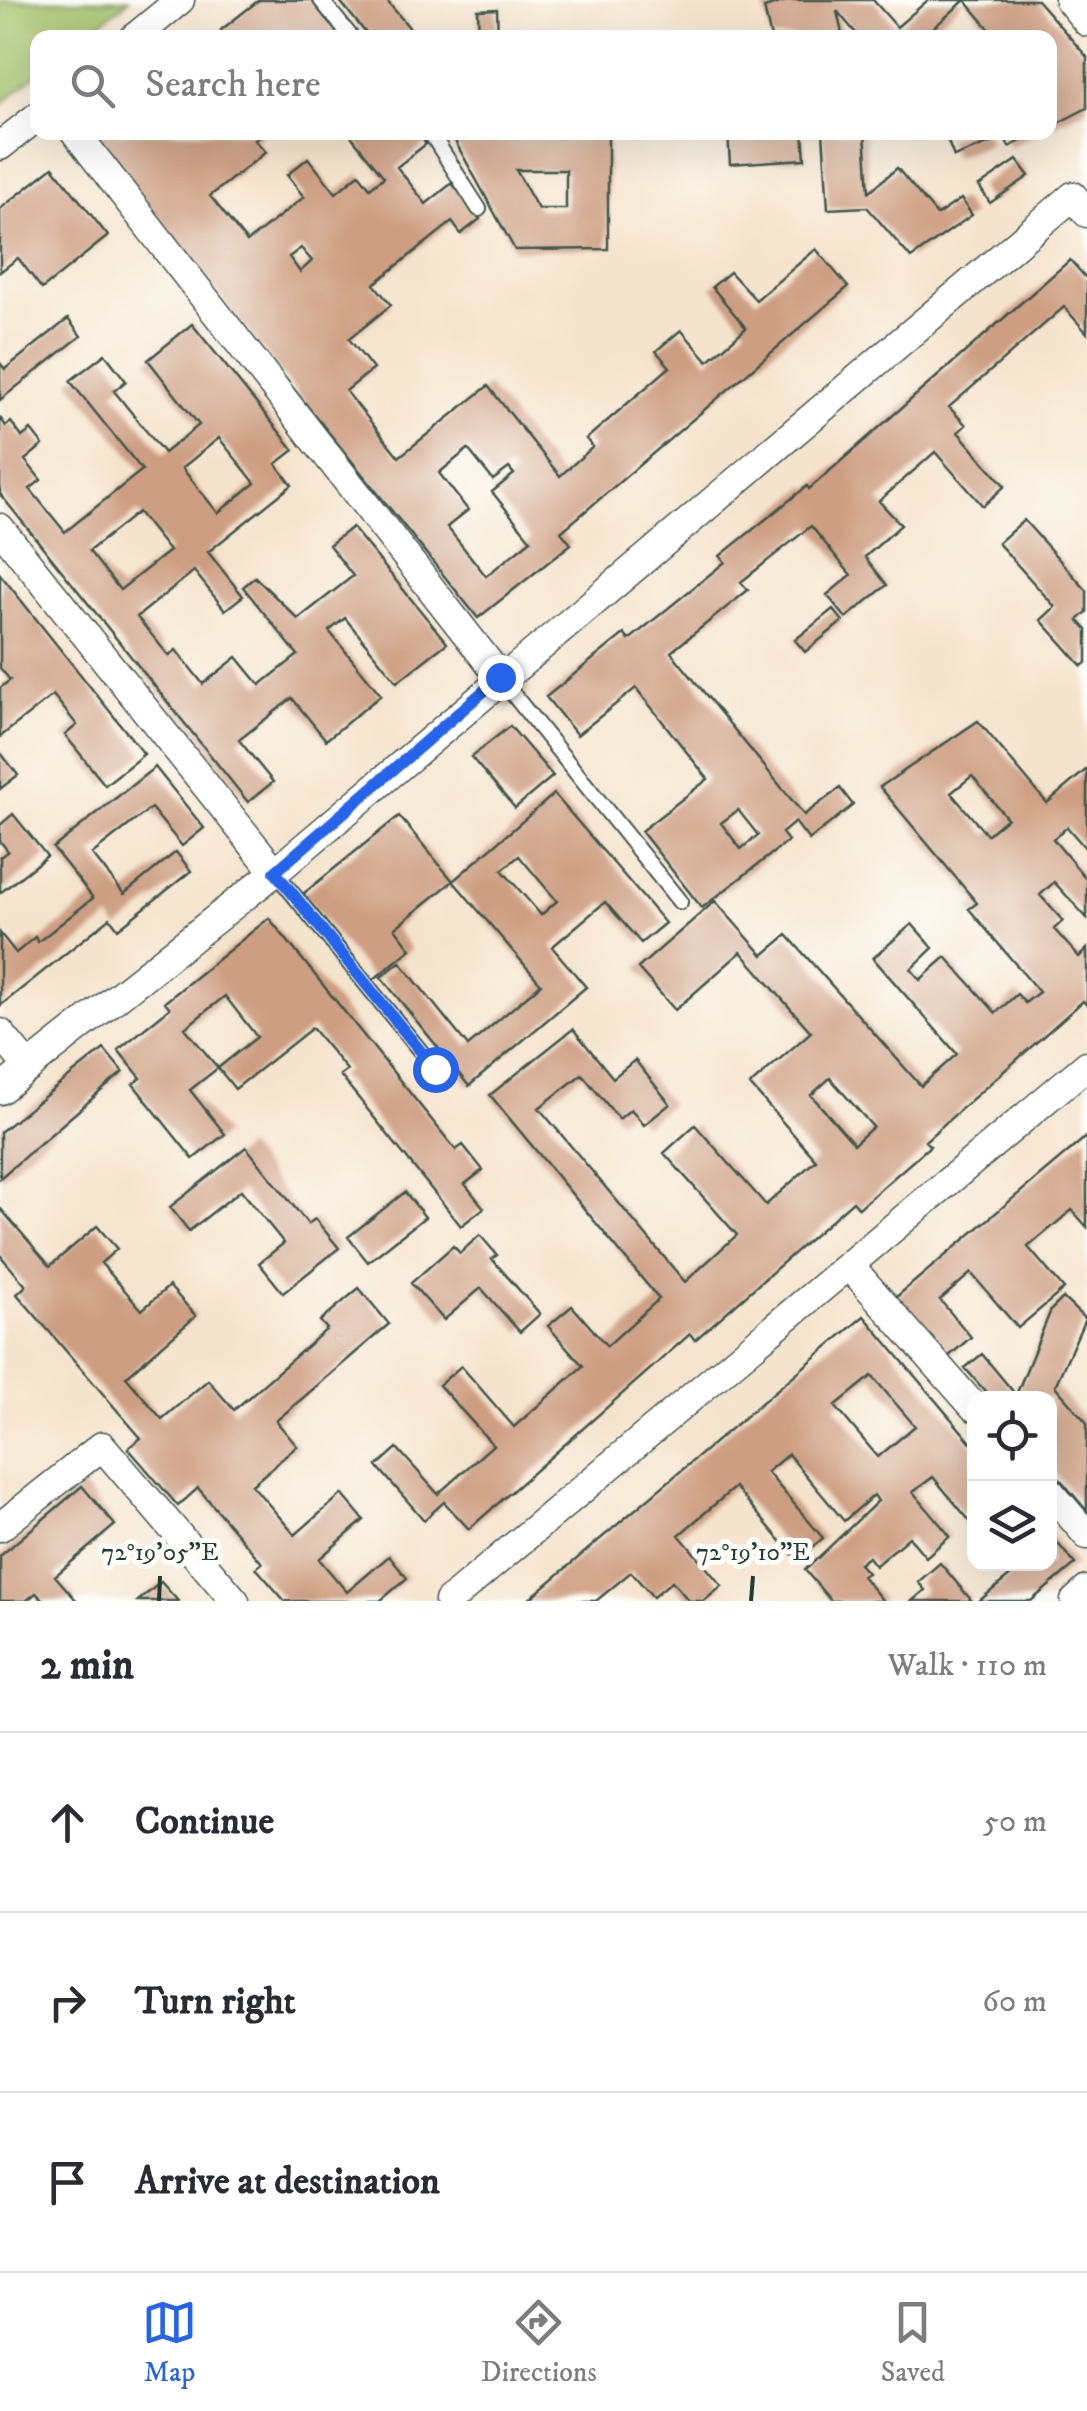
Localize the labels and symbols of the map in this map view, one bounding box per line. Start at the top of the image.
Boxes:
route end [478,655,524,701]
route start [413,1047,459,1093]
text: 72°19'05"E [101,1537,219,1568]
text: 72°19'10"E [696,1537,810,1568]

